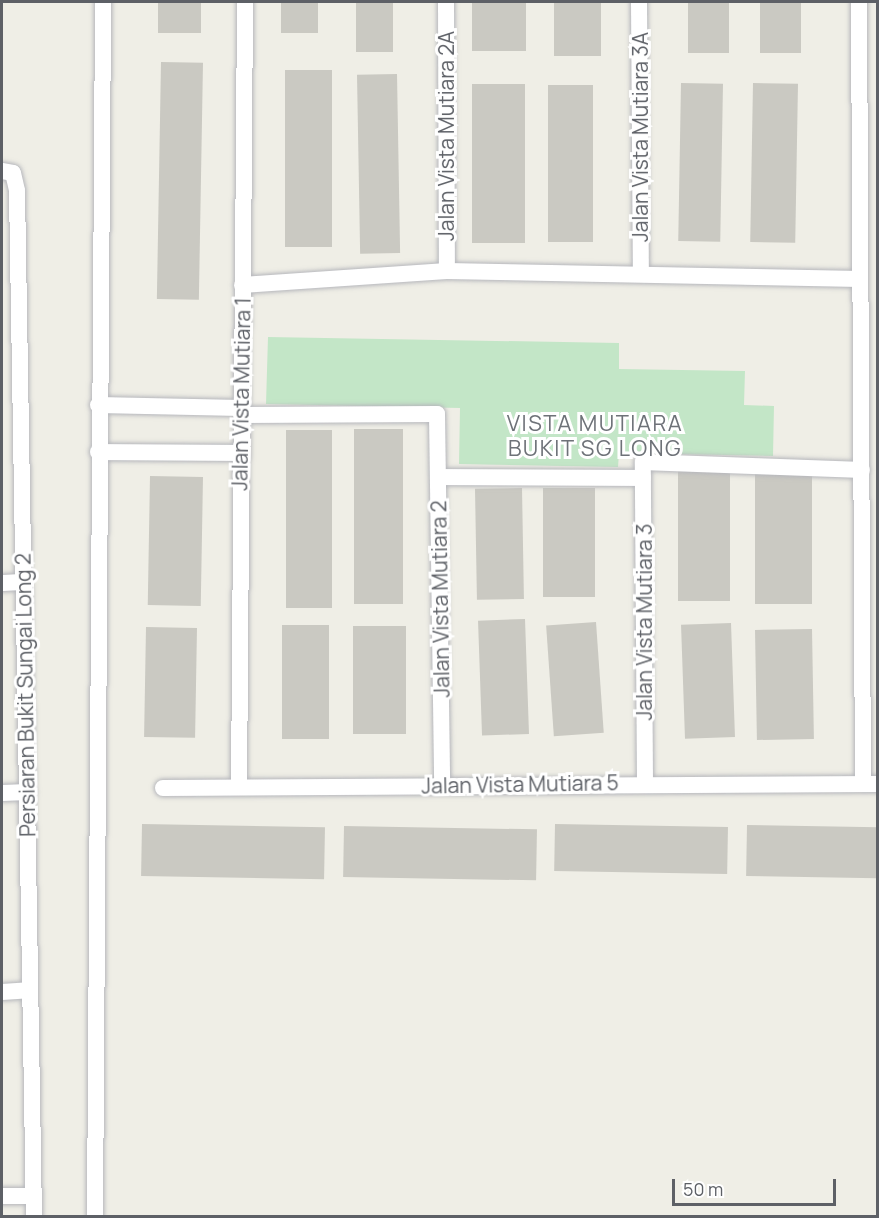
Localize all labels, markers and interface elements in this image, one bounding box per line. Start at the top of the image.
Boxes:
street label: Jalan Vista Mutiara 2A [433,31,459,241]
street label: Jalan Vista Mutiara 3A [627,32,653,242]
street label: Jalan Vista Mutiara 1 [227,297,255,491]
district label: VISTA MUTIARA BUKIT SG LONG [507,410,683,462]
street label: Jalan Vista Mutiara 2 [426,500,454,698]
street label: Jalan Vista Mutiara 3 [631,524,657,720]
street label: Persiaran Bukit Sungai Long 2 [10,553,40,837]
street label: Jalan Vista Mutiara 5 [421,770,619,798]
scale bar [675,1167,838,1205]
text: 50 m [683,1177,723,1201]

